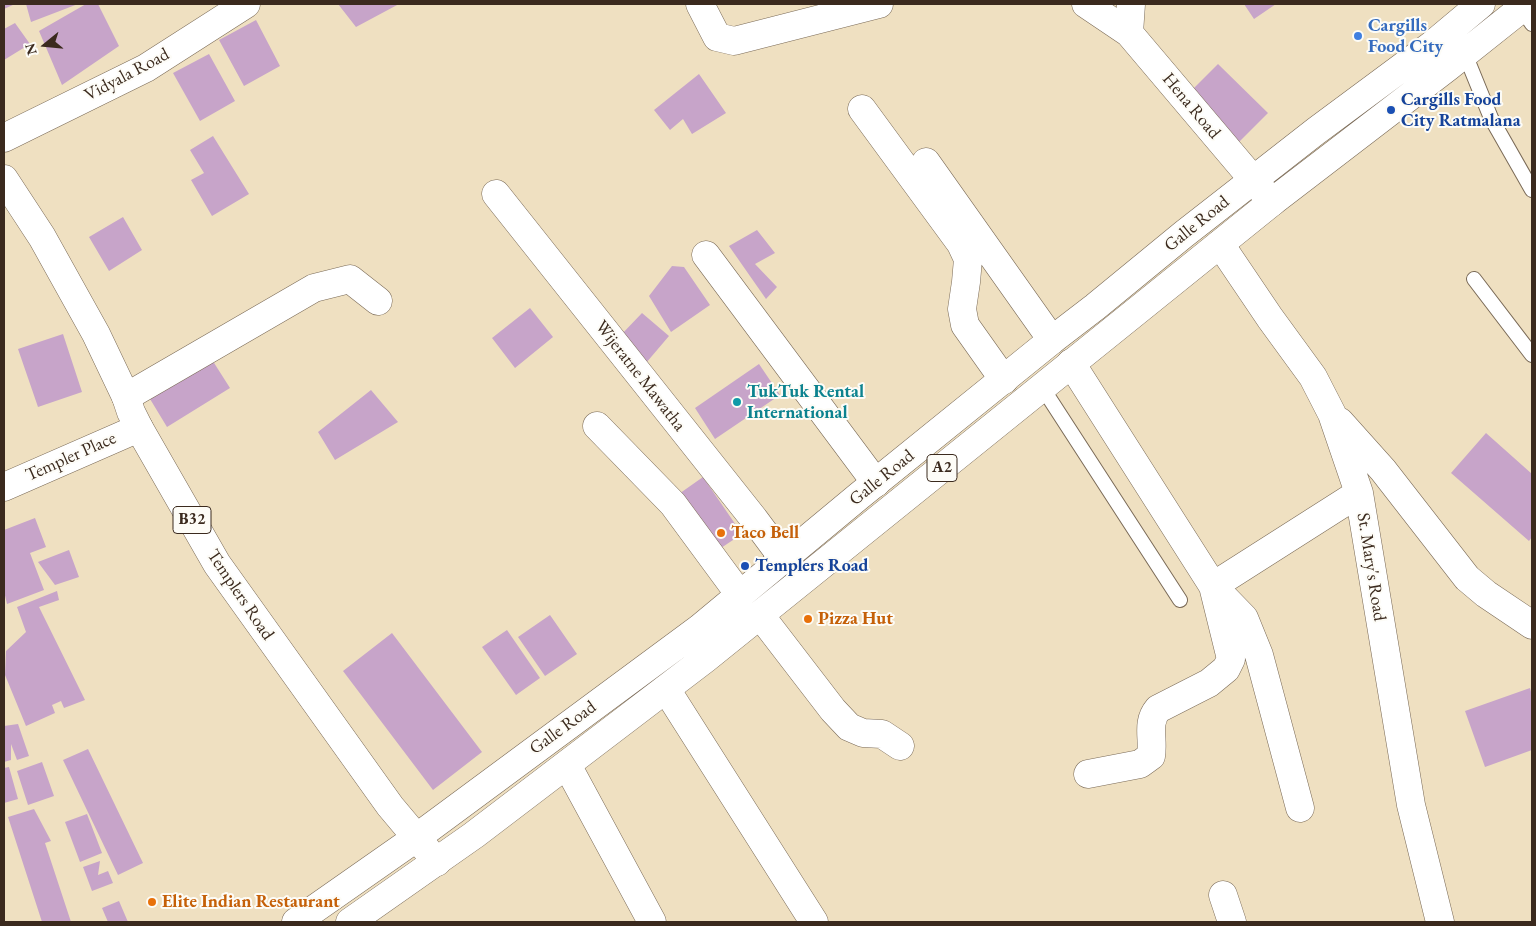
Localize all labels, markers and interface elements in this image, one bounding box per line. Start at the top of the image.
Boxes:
place label: Cargills Food City [1368,15,1443,58]
north arrow [20,20,70,70]
marker: Cargills Food City [1352,30,1364,42]
text: N [20,41,41,57]
street label: Vidyala Road [81,44,173,106]
street label: Hena Road [1157,69,1225,143]
place label: Cargills Food City Ratmalana [1401,89,1521,132]
marker: Cargills Food City Ratmalana [1385,104,1397,116]
street label: Galle Road [1160,191,1234,257]
street label: Wijeratne Mawatha [590,316,690,436]
place label: TukTuk Rental International [747,381,864,424]
marker: TukTuk Rental International [731,396,743,408]
street label: Templer Place [22,427,120,487]
street label: Galle Road [845,445,919,511]
road number: A2 [927,454,957,482]
road number: B32 [173,506,211,534]
street label: St. Mary's Road [1352,511,1390,623]
place label: Taco Bell [731,522,799,544]
marker: Taco Bell [715,527,727,539]
street label: Templers Road [202,546,278,644]
place label: Templers Road [755,555,868,577]
marker: Templers Road [739,560,751,572]
place label: Pizza Hut [818,608,893,630]
marker: Pizza Hut [802,613,814,625]
street label: Galle Road [525,697,601,759]
place label: Elite Indian Restaurant [162,891,340,913]
marker: Elite Indian Restaurant [146,896,158,908]

